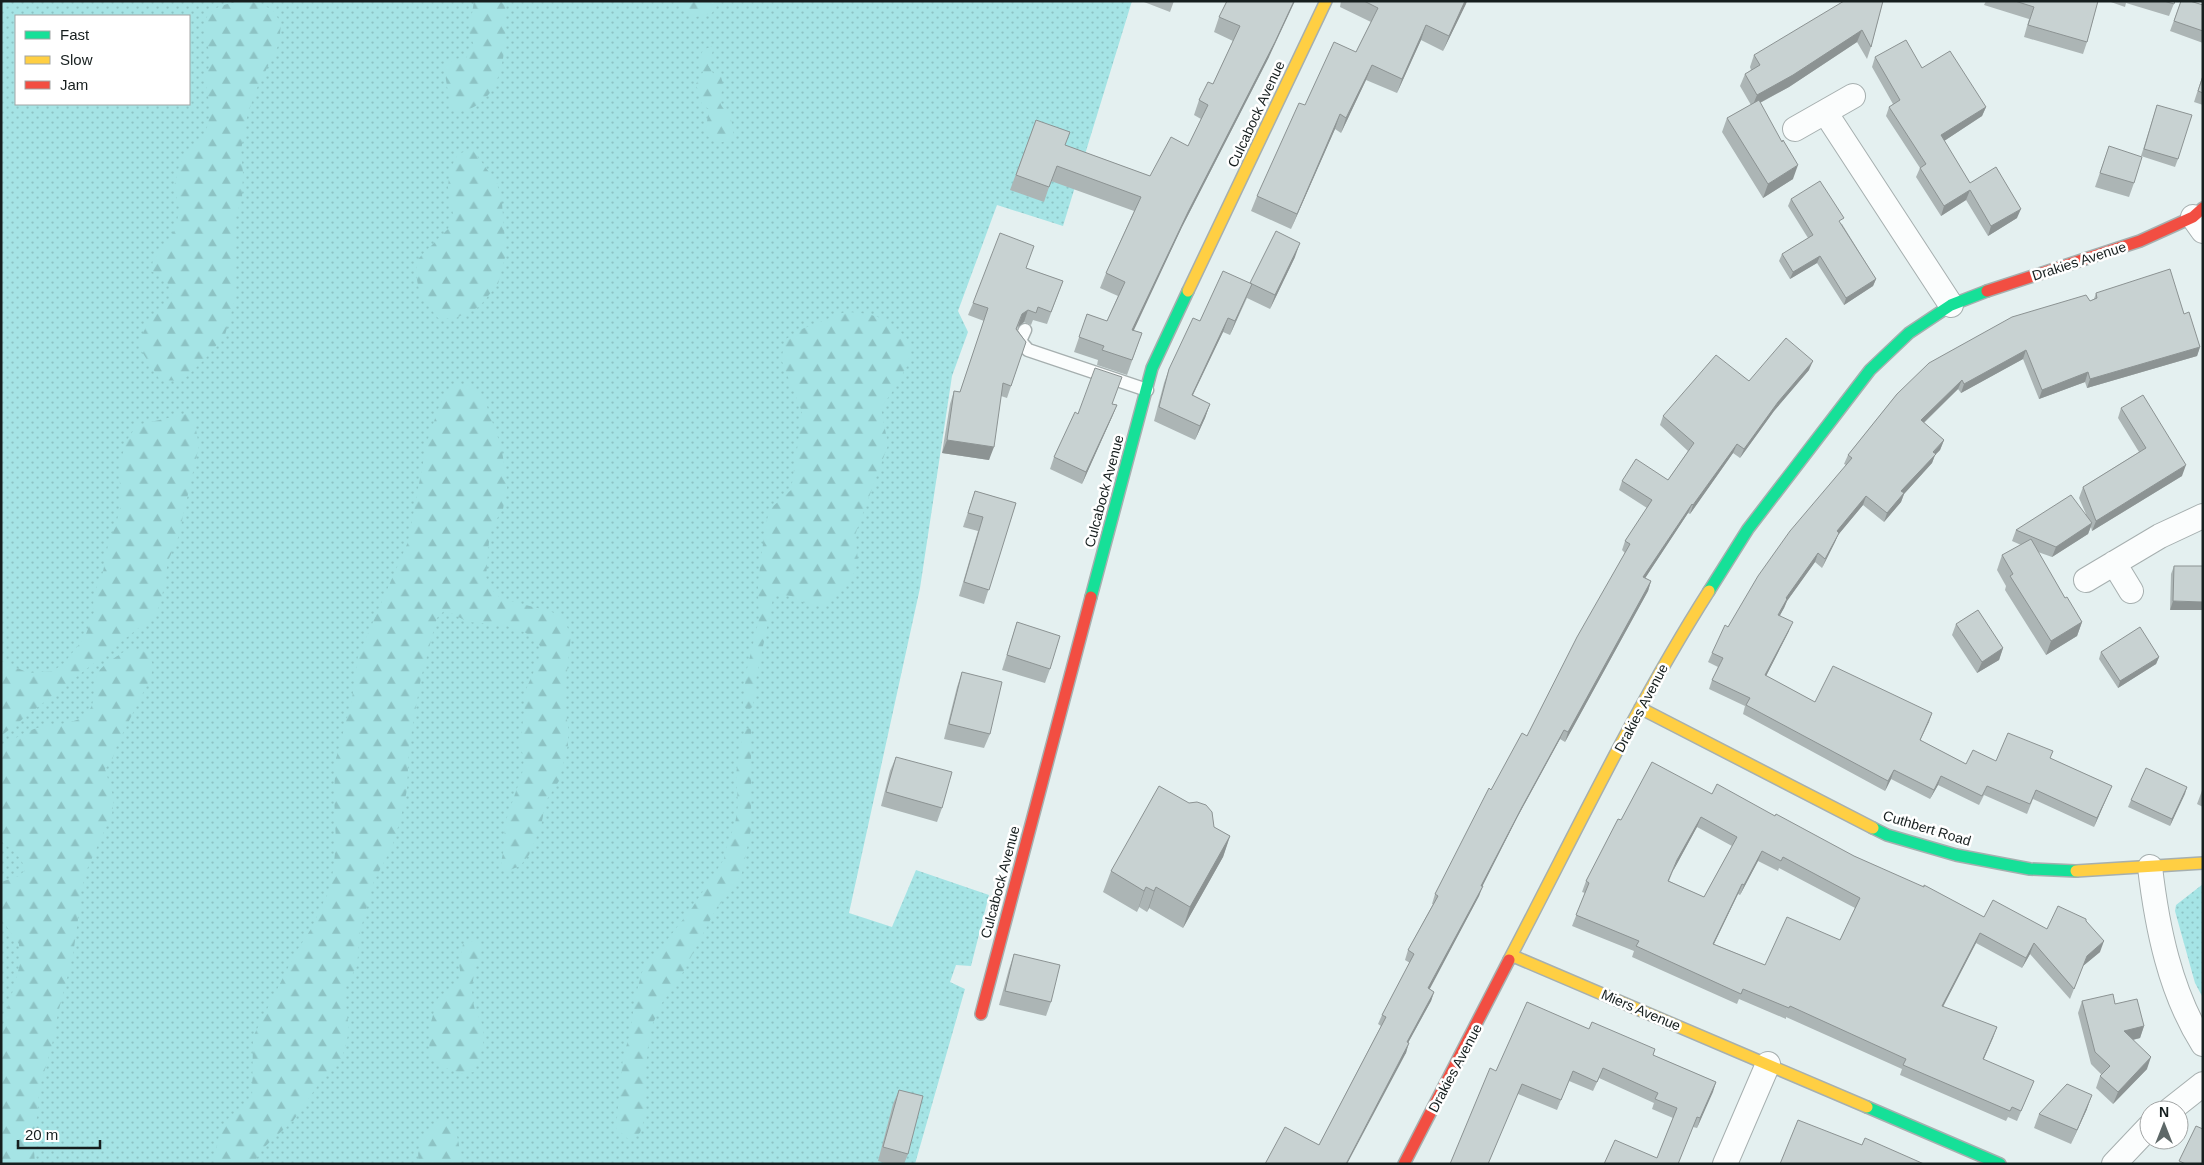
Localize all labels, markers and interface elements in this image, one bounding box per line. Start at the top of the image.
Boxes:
legend [15,15,190,105]
text: Fast [60,26,90,43]
text: Slow [60,51,93,68]
street label: Culcabock Avenue [1224,58,1288,170]
text: Jam [60,76,88,93]
street label: Drakies Avenue [2030,238,2128,284]
street label: Culcabock Avenue [1081,433,1127,549]
street label: Drakies Avenue [1611,661,1671,755]
street label: Cuthbert Road [1881,807,1973,849]
street label: Culcabock Avenue [977,824,1023,940]
street label: Miers Avenue [1599,986,1683,1034]
street label: Drakies Avenue [1425,1021,1485,1115]
north arrow [2139,1100,2189,1150]
text: N [2159,1104,2169,1120]
scale bar [18,1118,100,1150]
text: 20 m [25,1126,58,1143]

